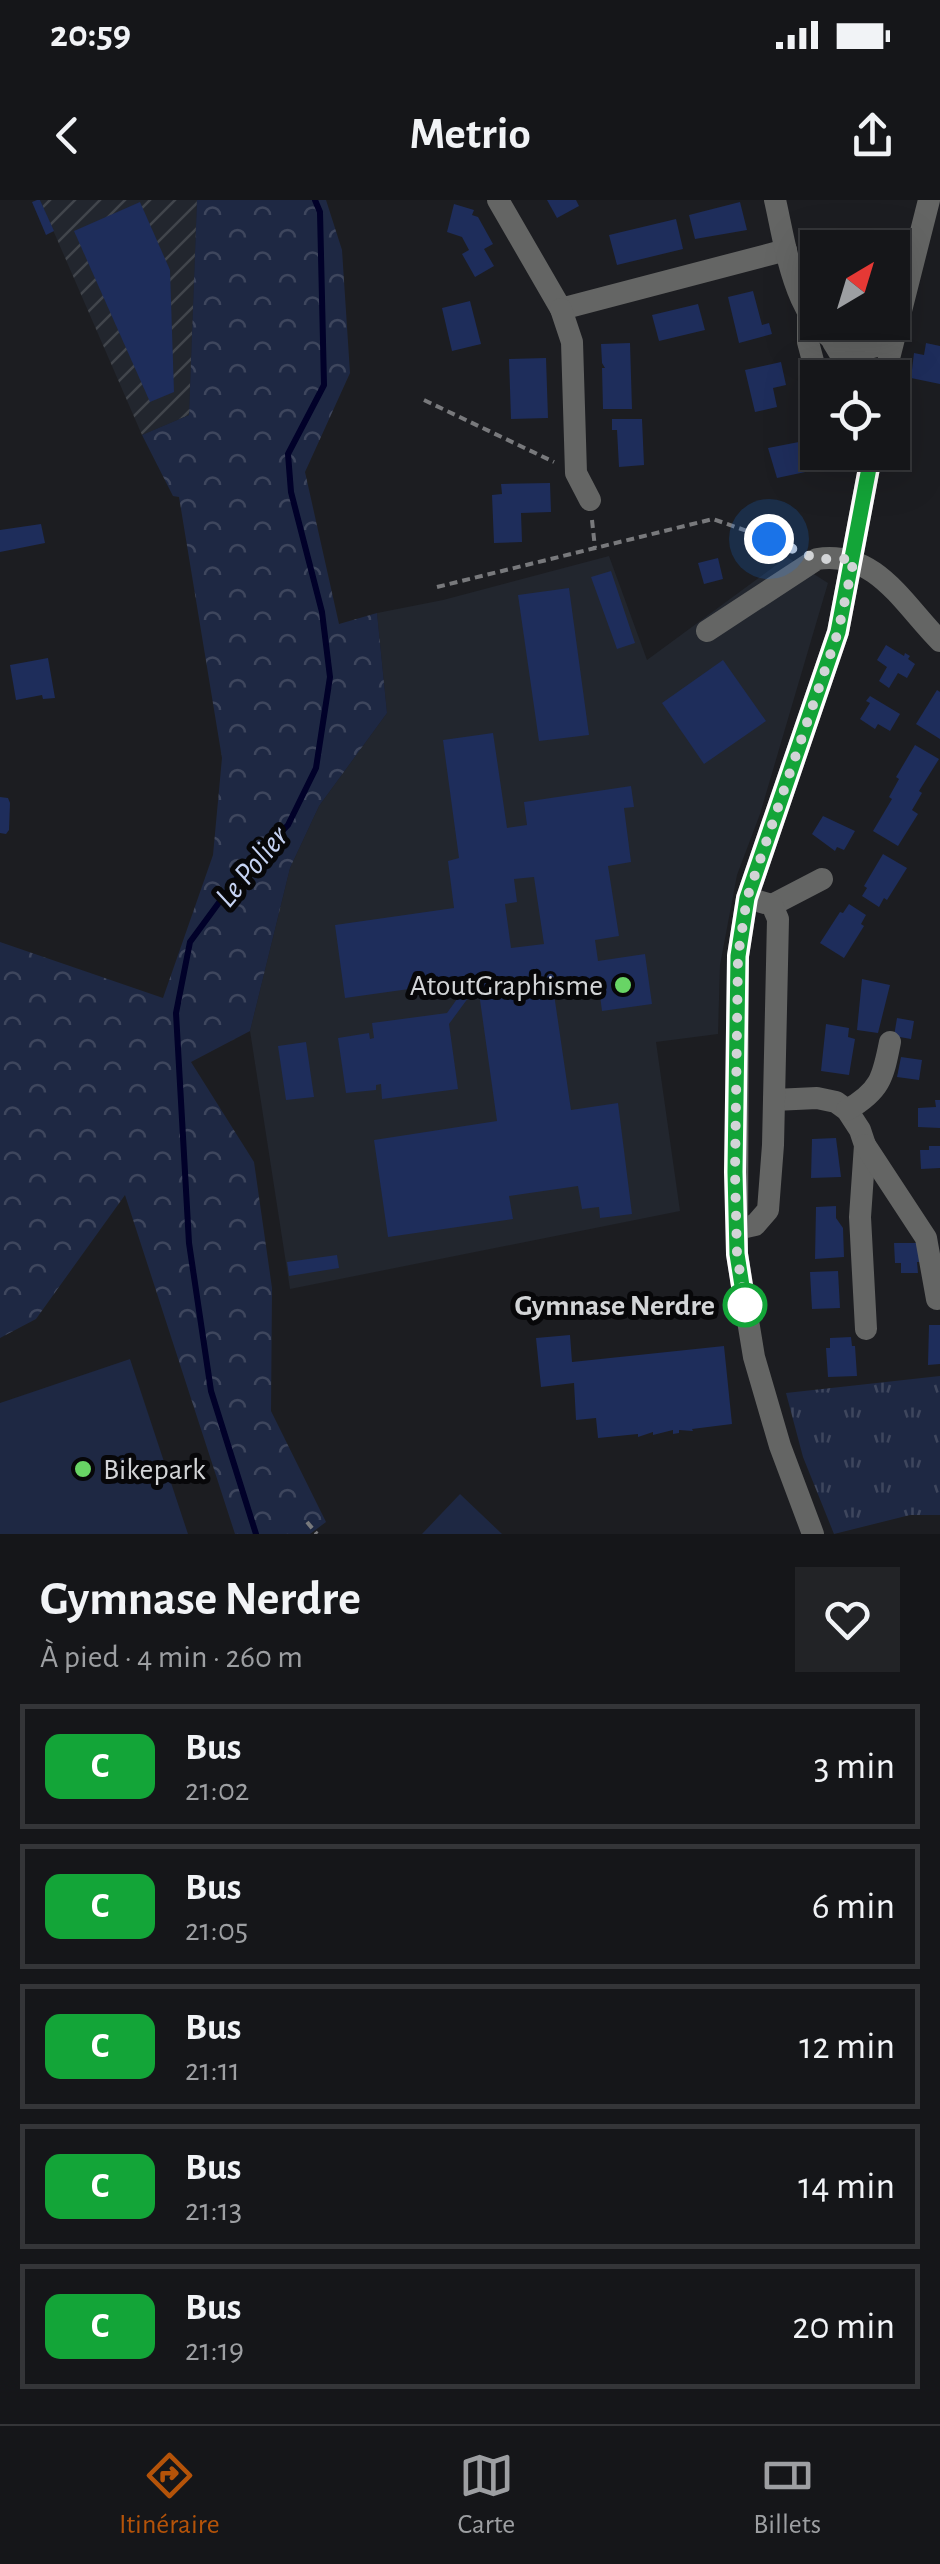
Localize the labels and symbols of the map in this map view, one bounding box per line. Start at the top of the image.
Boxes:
north arrow [800,230,910,340]
your location [744,514,794,564]
water label: Le Polier [209,819,295,913]
place label: AtoutGraphisme [410,971,603,1001]
marker: AtoutGraphisme [612,974,634,996]
marker: Gymnase Nerdre [724,1284,766,1326]
place label: Gymnase Nerdre [514,1291,715,1321]
place label: Bikepark [103,1455,206,1485]
marker: Bikepark [72,1458,94,1480]

